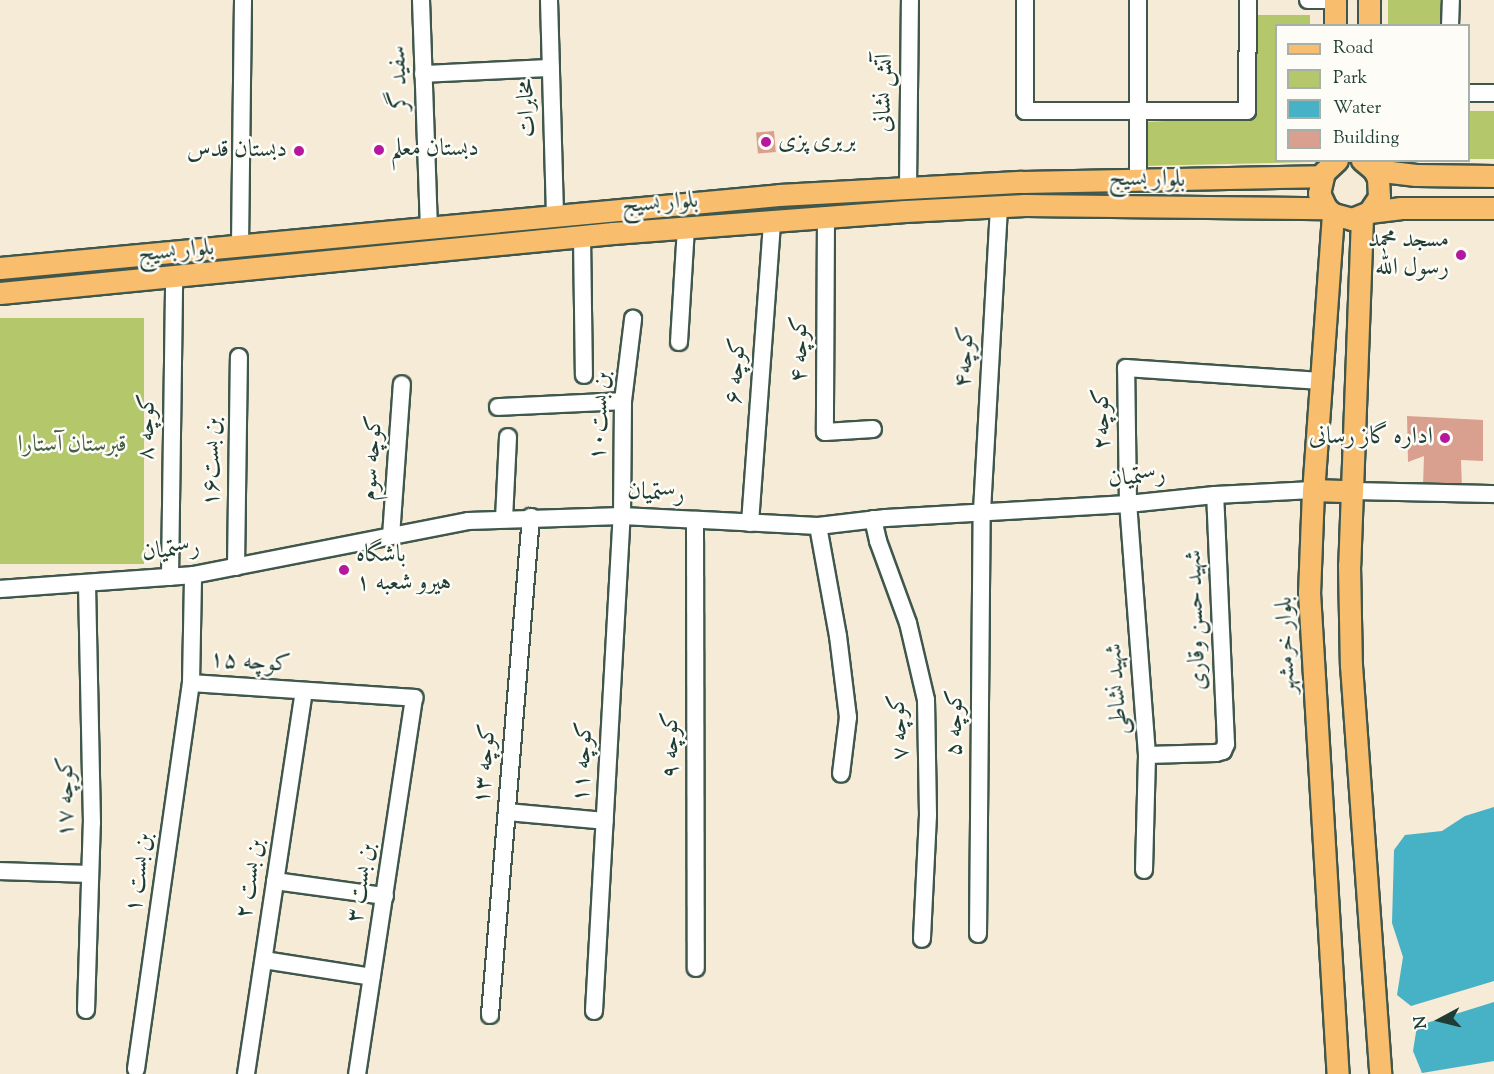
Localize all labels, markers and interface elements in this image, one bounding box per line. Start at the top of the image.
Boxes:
legend [1275,24,1470,162]
text: Road [1333,36,1373,62]
street label: سفید گر [384,45,416,111]
street label: آتش نشانی [870,53,900,133]
text: Park [1333,66,1367,92]
street label: مخابرات [513,78,543,138]
text: Water [1333,96,1381,122]
text: Building [1333,126,1399,152]
place label: بربری پزی [778,128,856,156]
marker: بربری پزی [759,135,773,149]
place label: دبستان معلم [391,136,479,164]
place label: دبستان قدس [187,137,287,165]
marker: دبستان معلم [372,143,386,157]
marker: دبستان قدس [292,144,306,158]
street label: بلوار بسیج [1109,165,1185,195]
street label: بلوار بسیج [621,187,699,221]
place label: مسجد محمد رسول الله [1368,227,1449,283]
street label: بلوار بسیج [137,234,215,270]
marker: مسجد محمد رسول الله [1454,248,1468,262]
street label: کوچه ۴ [787,316,815,382]
street label: کوچه۴ [950,325,982,389]
street label: کوچه ۶ [720,337,754,405]
street label: بن بست۱۰ [584,371,618,461]
street label: کوچه۲ [1088,388,1118,450]
street label: کوچه ۸ [133,393,163,461]
street label: کوچه سوم [356,414,390,502]
street label: بن بست۱۶ [198,417,228,507]
place label: اداره گاز رسانی [1309,424,1433,452]
marker: اداره گاز رسانی [1438,431,1452,445]
park label: قبرستان آستارا [17,432,127,460]
street label: رستمیان [1107,461,1167,495]
street label: رستمیان [626,478,686,510]
street label: رستمیان [141,534,201,568]
place label: باشگاه هیرو شعبه ۱ [356,542,451,598]
street label: شهید حسن وقاری [1180,549,1214,691]
marker: باشگاه هیرو شعبه ۱ [337,563,351,577]
street label: بلوار خرمشهر [1271,596,1303,694]
street label: شهید نشاطی [1100,642,1136,736]
street label: کوچه ۱۵ [209,646,291,680]
street label: کوچه ۵ [941,689,971,757]
street label: کوچه ۷ [883,693,917,761]
street label: کوچه ۹ [658,712,686,778]
street label: کوچه ۱۱ [568,721,600,803]
street label: کوچه ۱۳ [468,722,504,806]
street label: کوچه ۱۷ [53,757,81,837]
street label: بن بست ۱ [120,831,160,915]
street label: بن بست ۲ [230,837,272,921]
street label: بن بست ۳ [341,841,383,925]
north arrow [1410,990,1470,1050]
text: N [1409,1015,1434,1030]

